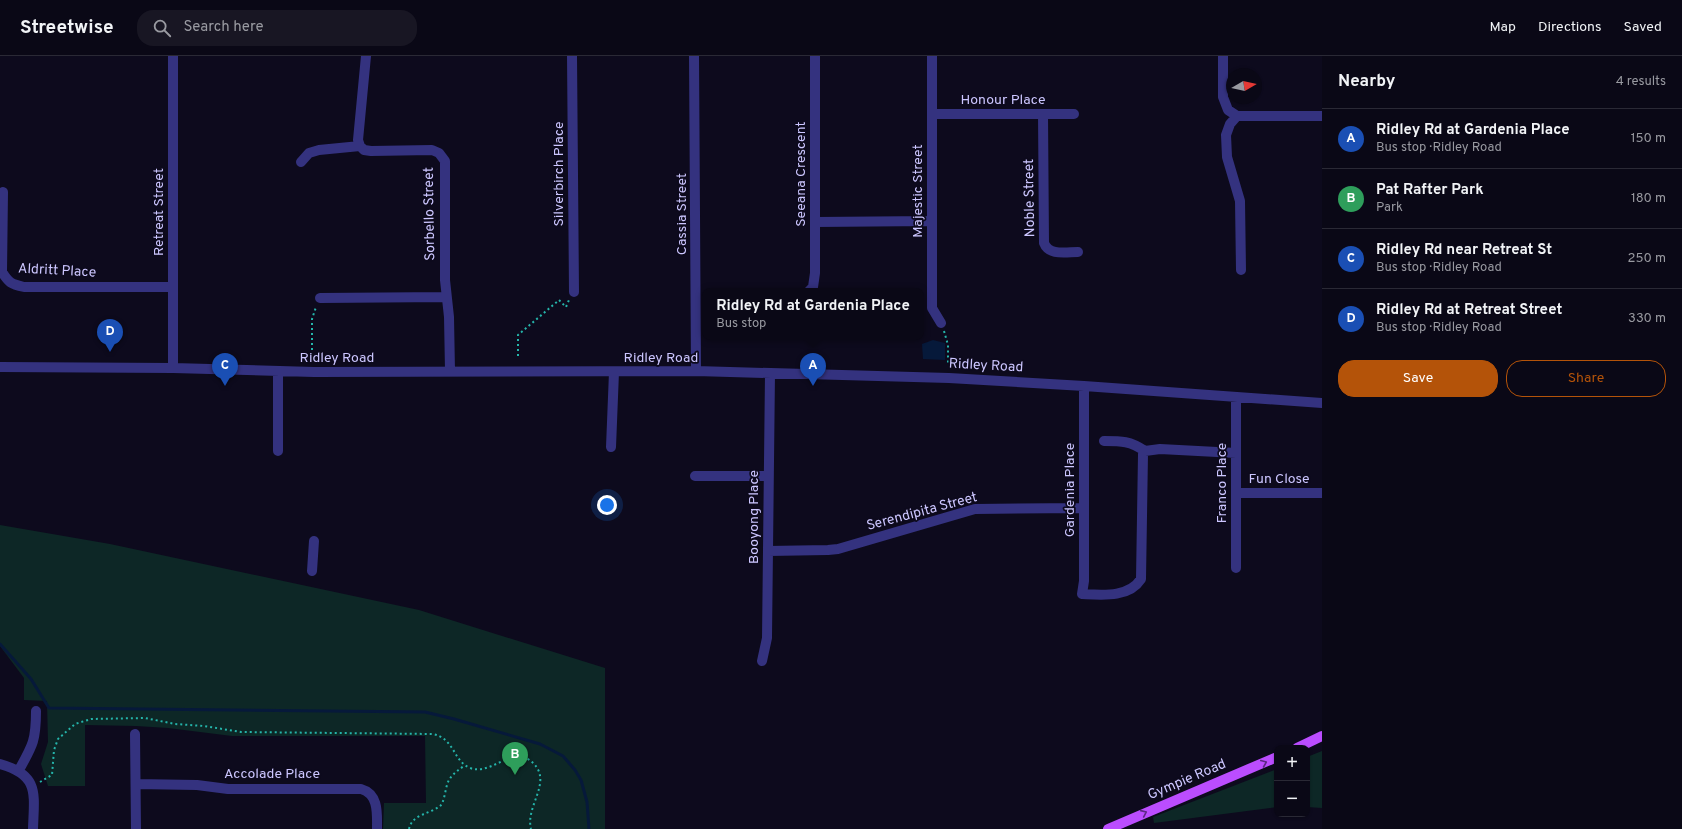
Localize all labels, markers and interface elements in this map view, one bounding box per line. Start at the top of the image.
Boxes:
search box [137,10,417,46]
text: Streetwise [20,16,113,40]
icon: search [151,17,173,39]
text: Search here [183,18,264,37]
text: Map [1490,19,1516,36]
text: Directions [1538,19,1602,36]
text: Saved [1624,19,1662,36]
north arrow [1226,68,1262,104]
text: Nearby [1338,71,1395,93]
text: 4 results [1616,74,1666,90]
street label: Honour Place [961,92,1045,109]
street label: Silverbirch Place [551,121,568,227]
street label: Seeana Crescent [793,121,810,227]
text: Ridley Rd at Gardenia Place [1376,121,1570,140]
text: A [1346,131,1356,147]
text: 150 m [1631,131,1666,147]
text: Bus stop · Ridley Road [1376,140,1502,156]
street label: Majestic Street [910,144,927,238]
street label: Noble Street [1021,159,1039,237]
street label: Sorbello Street [421,167,439,261]
street label: Retreat Street [151,168,168,256]
street label: Cassia Street [674,173,691,255]
text: Pat Rafter Park [1376,181,1484,200]
text: B [1347,191,1355,207]
text: 180 m [1631,191,1666,207]
text: Park [1376,200,1403,216]
text: Ridley Rd near Retreat St [1376,241,1552,260]
text: C [1347,251,1355,267]
text: 250 m [1628,251,1666,267]
street label: Aldritt Place [17,260,97,282]
text: Bus stop · Ridley Road [1376,260,1502,276]
popup [702,288,924,340]
text: Ridley Rd at Gardenia Place [716,297,910,316]
text: Ridley Rd at Retreat Street [1376,301,1562,320]
text: D [1346,311,1356,327]
text: 330 m [1628,311,1666,327]
text: Bus stop [716,316,766,332]
pin: D [97,319,123,352]
text: Bus stop · Ridley Road [1376,320,1502,336]
street label: Ridley Road [300,350,374,367]
street label: Ridley Road [624,350,698,367]
pin: C [212,353,238,386]
pin: A [800,353,826,386]
street label: Ridley Road [948,356,1024,376]
button: Save [1338,360,1498,397]
button: Share [1506,360,1666,397]
street label: Gardenia Place [1062,443,1079,537]
street label: Franco Place [1214,443,1231,523]
street label: Booyong Place [746,470,763,564]
street label: Fun Close [1249,471,1309,488]
street label: Serendipita Street [865,489,979,535]
your location [597,495,617,515]
pin: B [502,742,528,775]
map controls [1274,745,1310,817]
button: + [1274,745,1310,781]
street label: Gympie Road [1145,756,1229,804]
one-way arrow [1259,760,1267,768]
street label: Accolade Place [224,766,320,783]
button: − [1274,781,1310,817]
one-way arrow [1139,810,1147,818]

